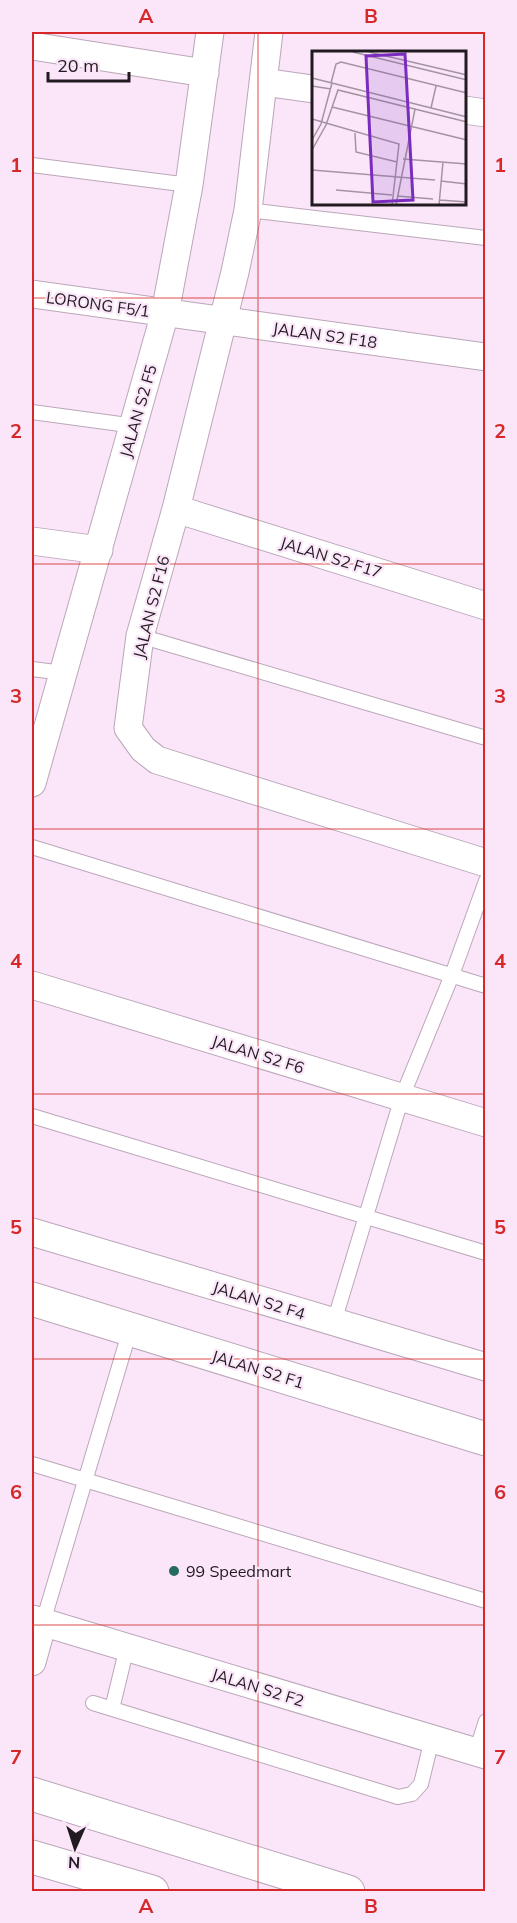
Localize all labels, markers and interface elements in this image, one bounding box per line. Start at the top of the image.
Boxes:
text: A [139,3,154,28]
text: B [364,3,378,28]
scale bar [48,45,129,83]
inset map [312,51,466,206]
text: 20 m [57,54,99,77]
text: 1 [10,152,22,177]
text: 1 [494,152,506,177]
street label: LORONG F5/1 [45,287,151,321]
street label: JALAN S2 F18 [271,318,379,352]
street label: JALAN S2 F5 [115,362,161,460]
text: 2 [10,418,22,443]
text: 2 [494,418,506,443]
street label: JALAN S2 F17 [278,532,384,582]
street label: JALAN S2 F16 [129,554,173,660]
text: 3 [10,683,22,708]
text: 3 [494,683,506,708]
text: 4 [10,948,22,973]
text: 4 [494,948,506,973]
street label: JALAN S2 F6 [209,1030,307,1078]
text: 5 [10,1214,22,1239]
text: 5 [494,1214,506,1239]
street label: JALAN S2 F4 [210,1276,308,1324]
street label: JALAN S2 F1 [209,1345,307,1393]
text: 6 [10,1479,22,1504]
text: 6 [494,1479,506,1504]
place label: 99 Speedmart [186,1561,292,1581]
marker: 99 Speedmart [167,1564,181,1578]
street label: JALAN S2 F2 [209,1663,307,1711]
text: 7 [10,1744,22,1769]
text: 7 [494,1744,506,1769]
north arrow [45,1818,105,1878]
text: N [68,1853,81,1873]
text: A [139,1893,154,1918]
text: B [364,1893,378,1918]

